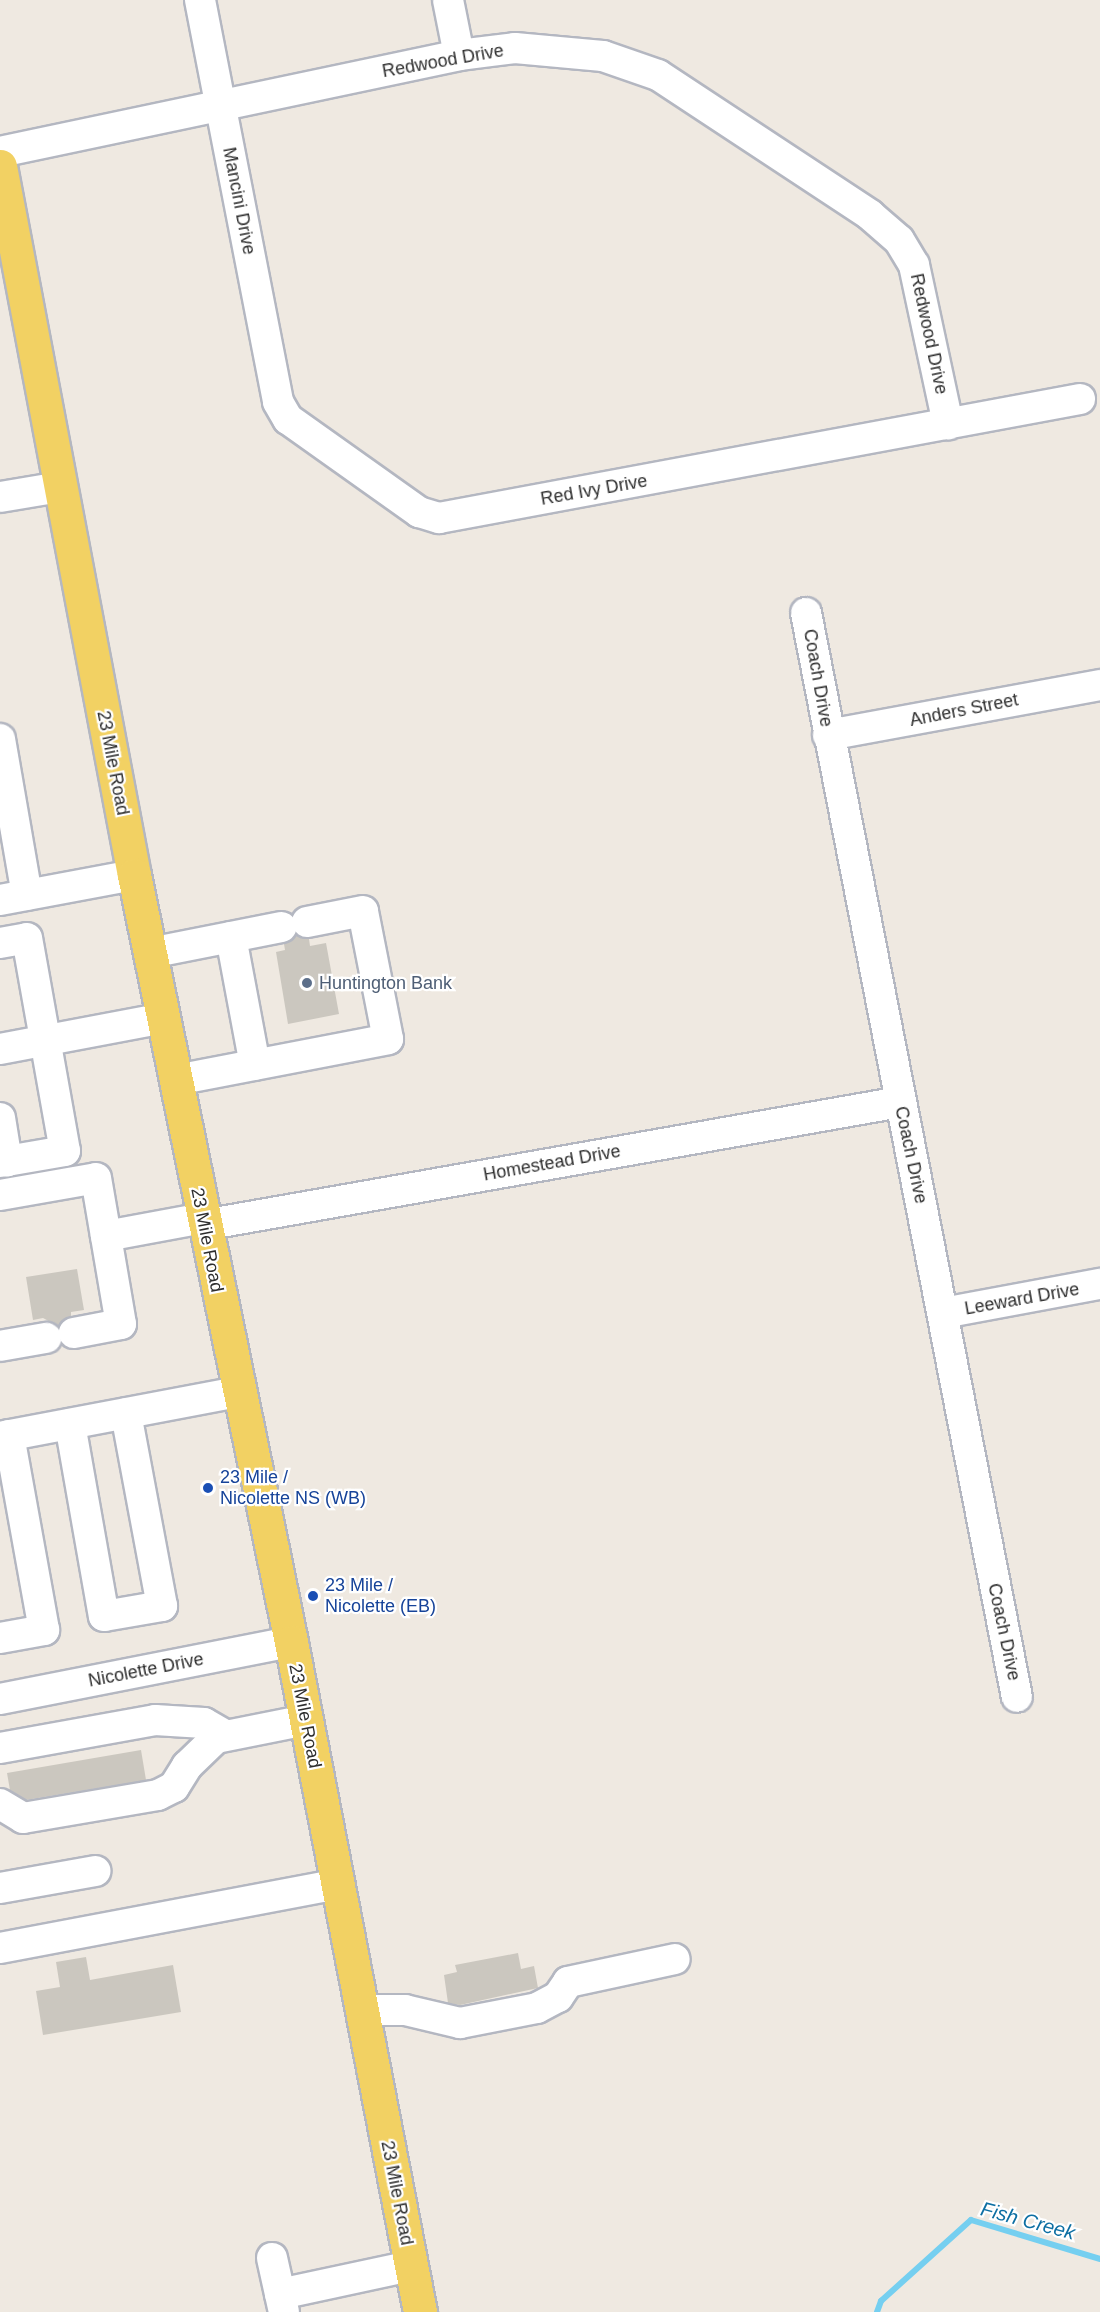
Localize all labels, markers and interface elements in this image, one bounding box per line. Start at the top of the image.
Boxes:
street label: Redwood Drive [381,40,505,82]
street label: Mancini Drive [218,145,260,257]
street label: Redwood Drive [906,272,952,396]
street label: Red Ivy Drive [539,470,649,510]
street label: Coach Drive [799,627,837,729]
street label: Anders Street [908,689,1020,731]
street label: 23 Mile Road [92,709,134,817]
place label: Huntington Bank [319,972,452,994]
marker: Huntington Bank [300,976,314,990]
street label: Coach Drive [890,1104,932,1206]
street label: Homestead Drive [482,1140,622,1186]
street label: 23 Mile Road [186,1186,228,1294]
street label: Leeward Drive [963,1278,1081,1320]
place label: 23 Mile / Nicolette NS (WB) [220,1467,366,1510]
marker: 23 Mile / Nicolette NS (WB) [201,1481,215,1495]
place label: 23 Mile / Nicolette (EB) [325,1575,436,1618]
street label: Coach Drive [983,1581,1025,1683]
marker: 23 Mile / Nicolette (EB) [306,1589,320,1603]
street label: Nicolette Drive [86,1648,206,1692]
street label: 23 Mile Road [284,1662,326,1770]
street label: 23 Mile Road [376,2139,418,2247]
water label: Fish Creek [978,2197,1078,2245]

